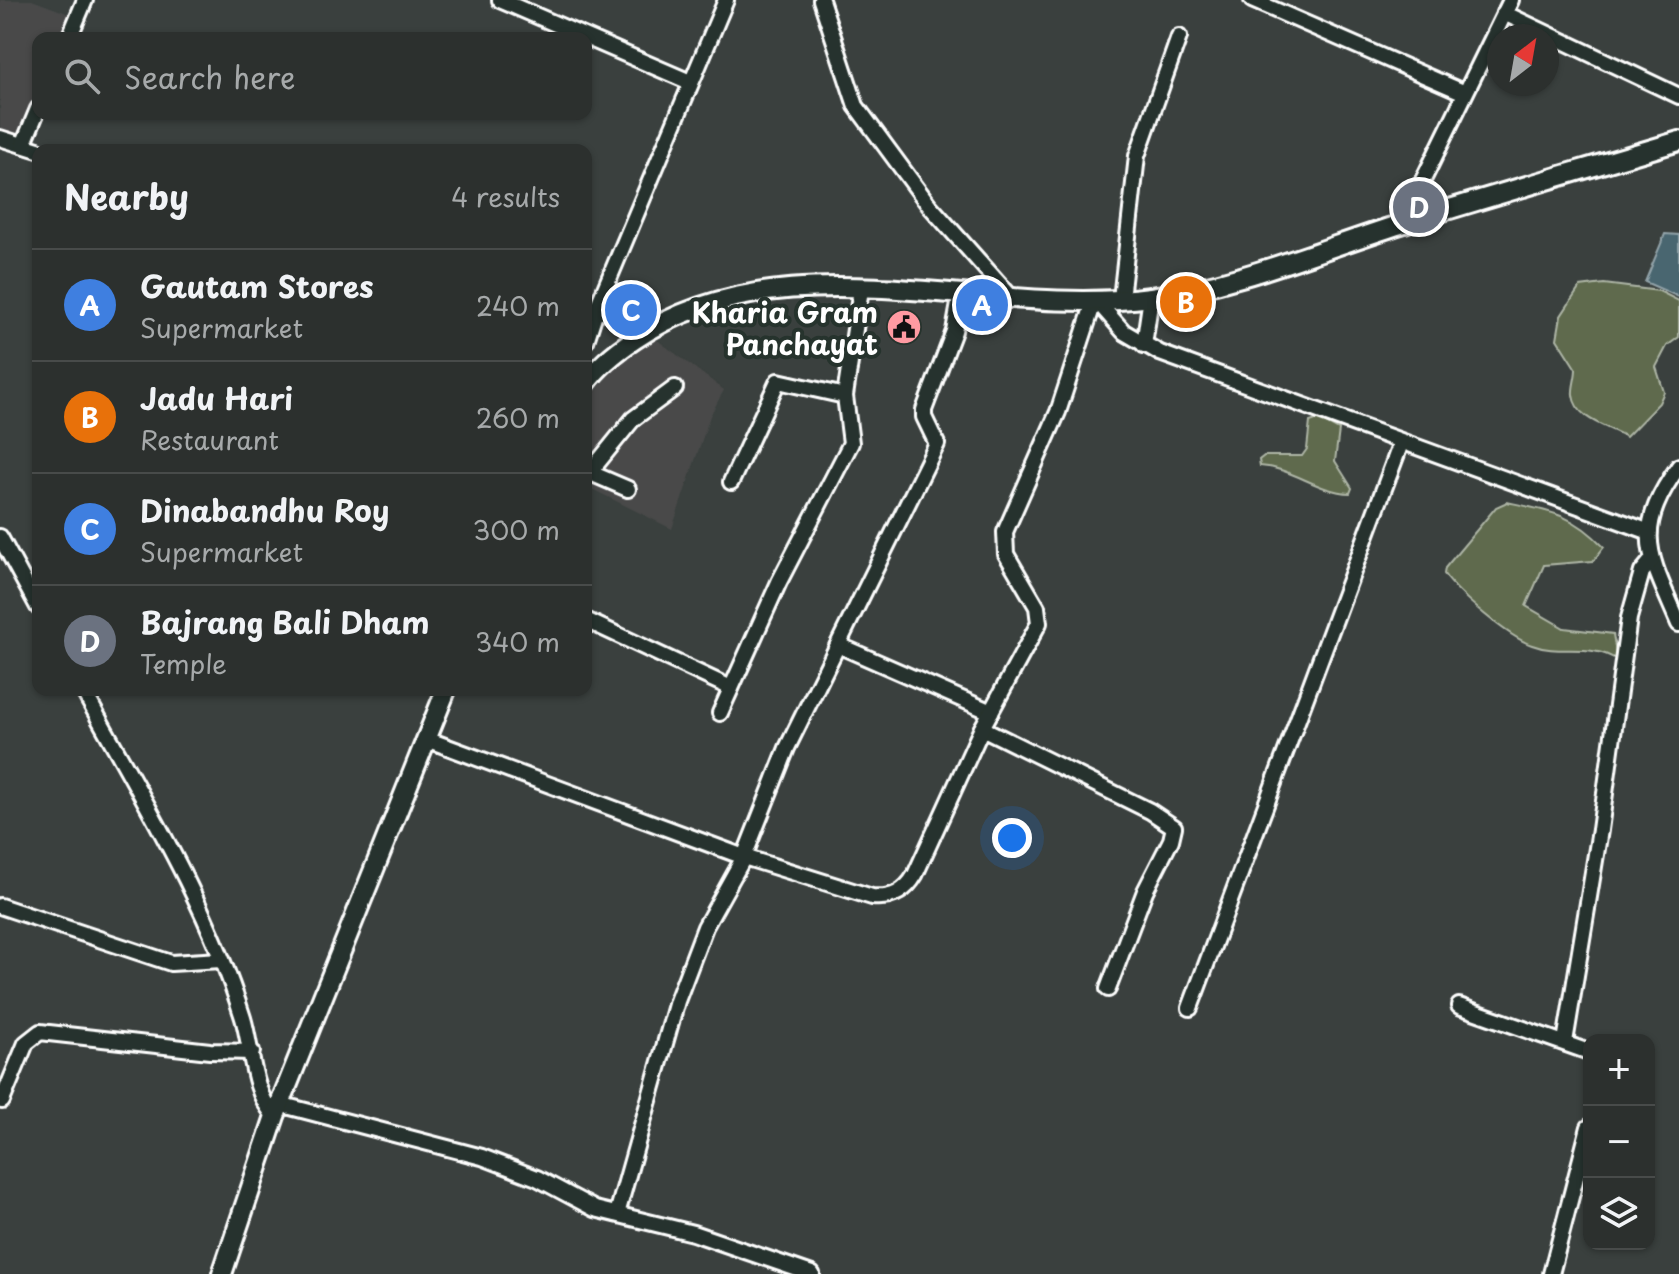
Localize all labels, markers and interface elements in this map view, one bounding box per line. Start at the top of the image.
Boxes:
north arrow [1487,24,1559,96]
search box [32,32,592,120]
icon: search [60,54,104,98]
text: Search here [124,54,296,99]
text: Nearby [64,170,189,222]
text: 4 results [451,177,560,216]
pin: D [1393,177,1445,237]
text: Gautam Stores [140,263,374,308]
pin: B [1160,272,1212,332]
pin: A [956,275,1008,335]
pin: C [605,280,657,340]
text: A [80,286,100,325]
text: 240 m [476,286,560,325]
place label: Kharia Gram Panchayat [692,290,878,365]
text: Supermarket [140,308,303,347]
public building icon: Kharia Gram Panchayat [885,308,923,346]
text: Jadu Hari [140,375,293,420]
text: B [81,398,99,437]
text: 260 m [476,398,560,437]
text: Restaurant [140,420,279,459]
text: Dinabandhu Roy [140,487,389,532]
text: C [80,510,100,549]
text: 300 m [473,510,560,549]
text: Supermarket [140,532,303,571]
text: Bajrang Bali Dham [140,599,430,644]
text: D [80,622,100,661]
text: 340 m [475,622,560,661]
text: Temple [140,644,227,683]
your location [992,818,1032,858]
map controls [1583,1034,1655,1250]
button: + [1583,1034,1655,1106]
button: − [1583,1106,1655,1178]
button: layers [1583,1178,1655,1250]

